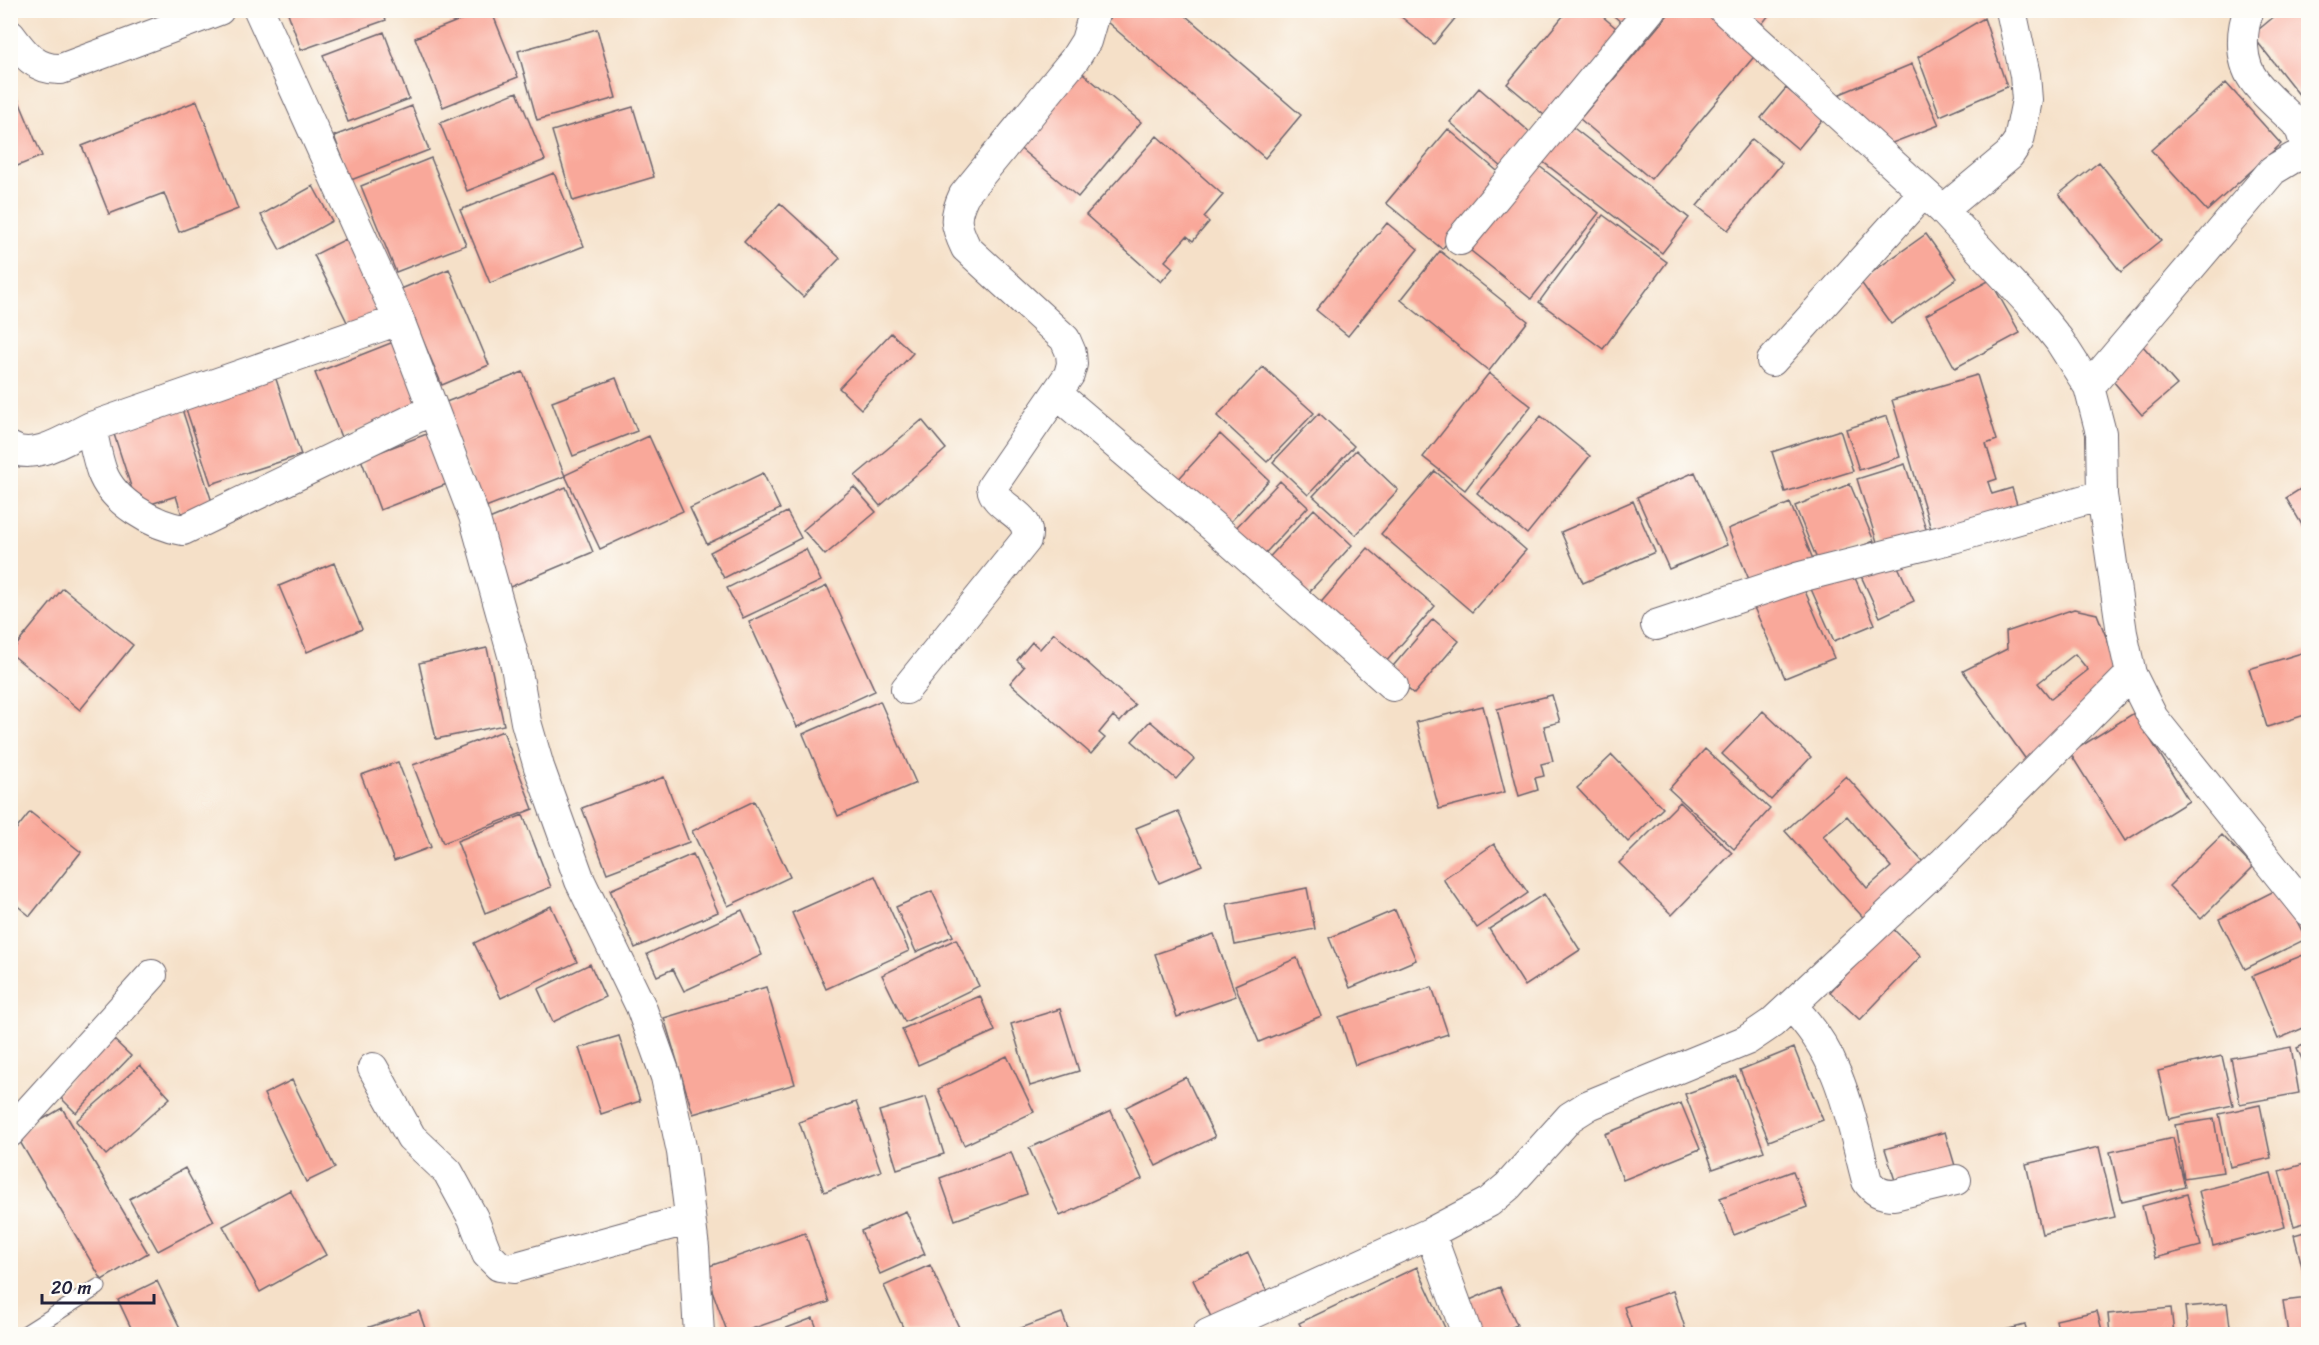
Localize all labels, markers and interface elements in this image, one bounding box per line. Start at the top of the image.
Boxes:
scale bar [42,1267,154,1305]
text: 20 m [51,1272,91,1304]

